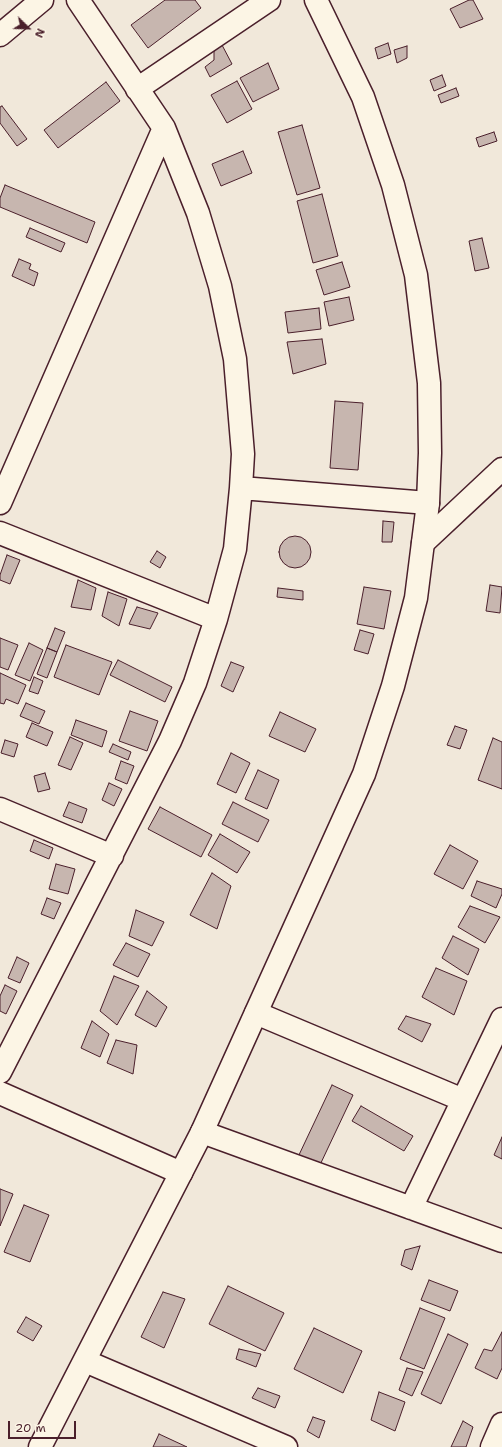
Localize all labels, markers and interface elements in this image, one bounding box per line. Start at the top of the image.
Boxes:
north arrow [8,8,48,48]
text: N [31,26,48,40]
scale bar [10,1413,78,1439]
text: 20 m [15,1420,46,1436]

